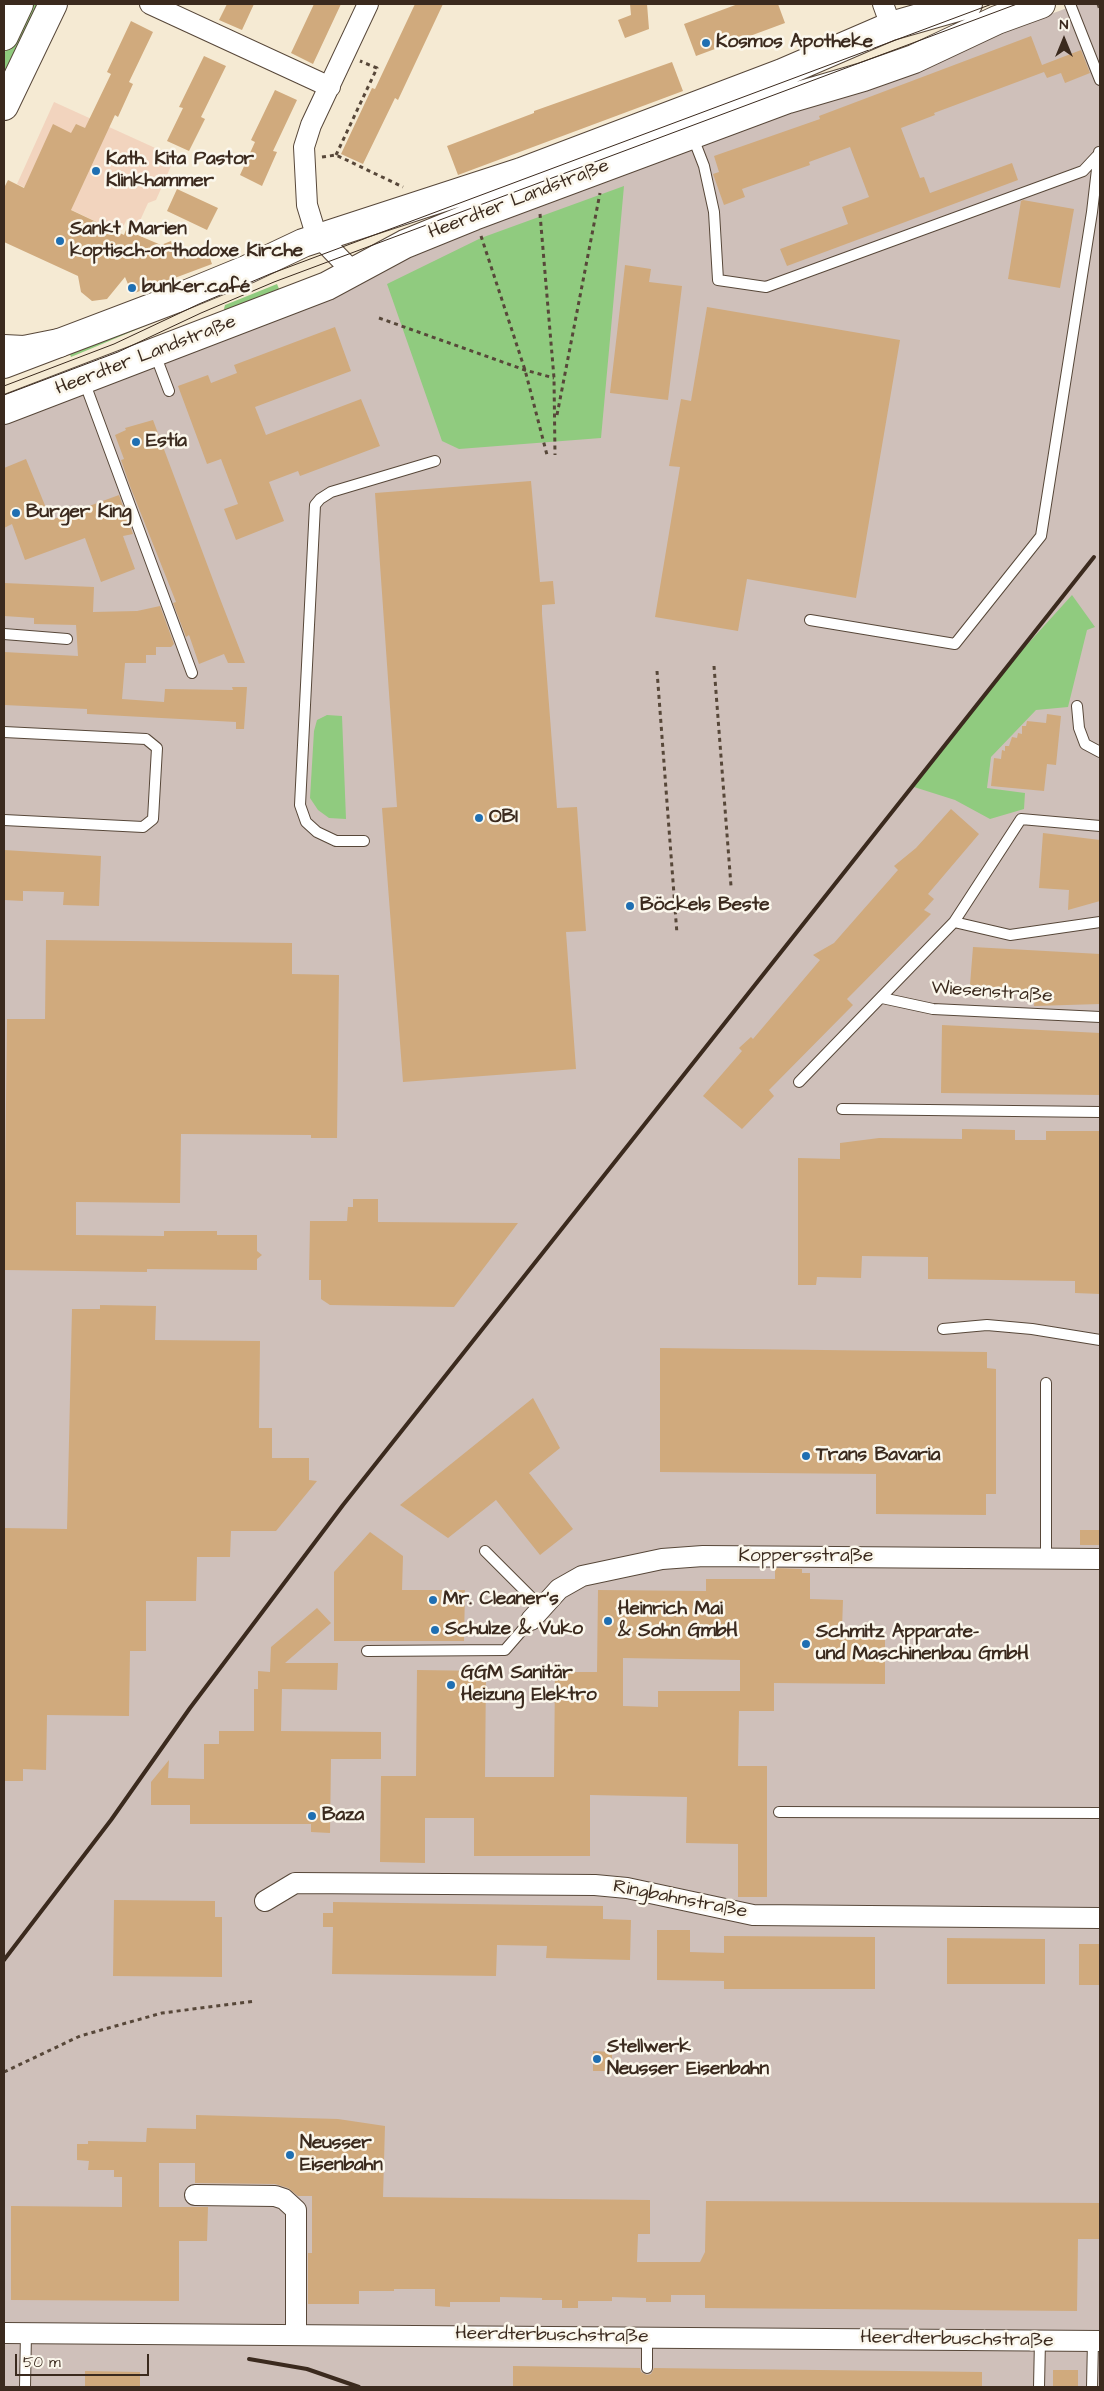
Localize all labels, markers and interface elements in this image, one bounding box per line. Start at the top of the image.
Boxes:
north arrow [1039,15,1089,65]
text: N [1060,15,1068,35]
place label: Kosmos Apotheke [716,32,873,54]
marker: Kosmos Apotheke [700,37,712,49]
place label: Kath. Kita Pastor Klinkhammer [106,149,254,193]
street label: Heerdter Landstraße [425,155,613,245]
marker: Kath. Kita Pastor Klinkhammer [90,165,102,177]
place label: Sankt Marien koptisch-orthodoxe Kirche [70,219,303,263]
marker: Sankt Marien koptisch-orthodoxe Kirche [54,235,66,247]
place label: bunker.café [142,277,250,299]
marker: bunker.café [126,282,138,294]
street label: Heerdter Landstraße [52,311,240,401]
place label: Estía [146,431,187,453]
marker: Estía [130,436,142,448]
place label: Burger King [26,502,131,524]
marker: Burger King [10,507,22,519]
place label: OBI [489,807,518,829]
marker: OBI [473,812,485,824]
place label: Böckels Beste [640,895,770,917]
marker: Böckels Beste [624,900,636,912]
street label: Wiesenstraße [931,977,1053,1009]
place label: Trans Bavaria [816,1445,940,1467]
marker: Trans Bavaria [800,1450,812,1462]
street label: Koppersstraße [739,1546,873,1568]
place label: Mr. Cleaner's [443,1589,559,1611]
marker: Mr. Cleaner's [427,1594,439,1606]
place label: Heinrich Mai & Sohn GmbH [618,1599,738,1643]
marker: Heinrich Mai & Sohn GmbH [602,1615,614,1627]
place label: Schulze & Vuko [445,1619,583,1641]
place label: Schmitz Apparate- und Maschinenbau GmbH [816,1622,1029,1666]
marker: Schulze & Vuko [429,1624,441,1636]
marker: Schmitz Apparate- und Maschinenbau GmbH [800,1638,812,1650]
place label: GGM Sanitär Heizung Elektro [461,1663,597,1707]
marker: GGM Sanitär Heizung Elektro [445,1679,457,1691]
place label: Baza [322,1805,364,1827]
marker: Baza [306,1810,318,1822]
street label: Ringbahnstraße [611,1876,749,1924]
place label: Stellwerk Neusser Eisenbahn [607,2037,769,2081]
marker: Stellwerk Neusser Eisenbahn [591,2053,603,2065]
place label: Neusser Eisenbahn [300,2133,383,2177]
marker: Neusser Eisenbahn [284,2149,296,2161]
street label: Heerdterbuschstraße [455,2323,649,2349]
street label: Heerdterbuschstraße [860,2327,1054,2353]
scale bar [18,2344,151,2376]
text: 50 m [23,2352,61,2373]

